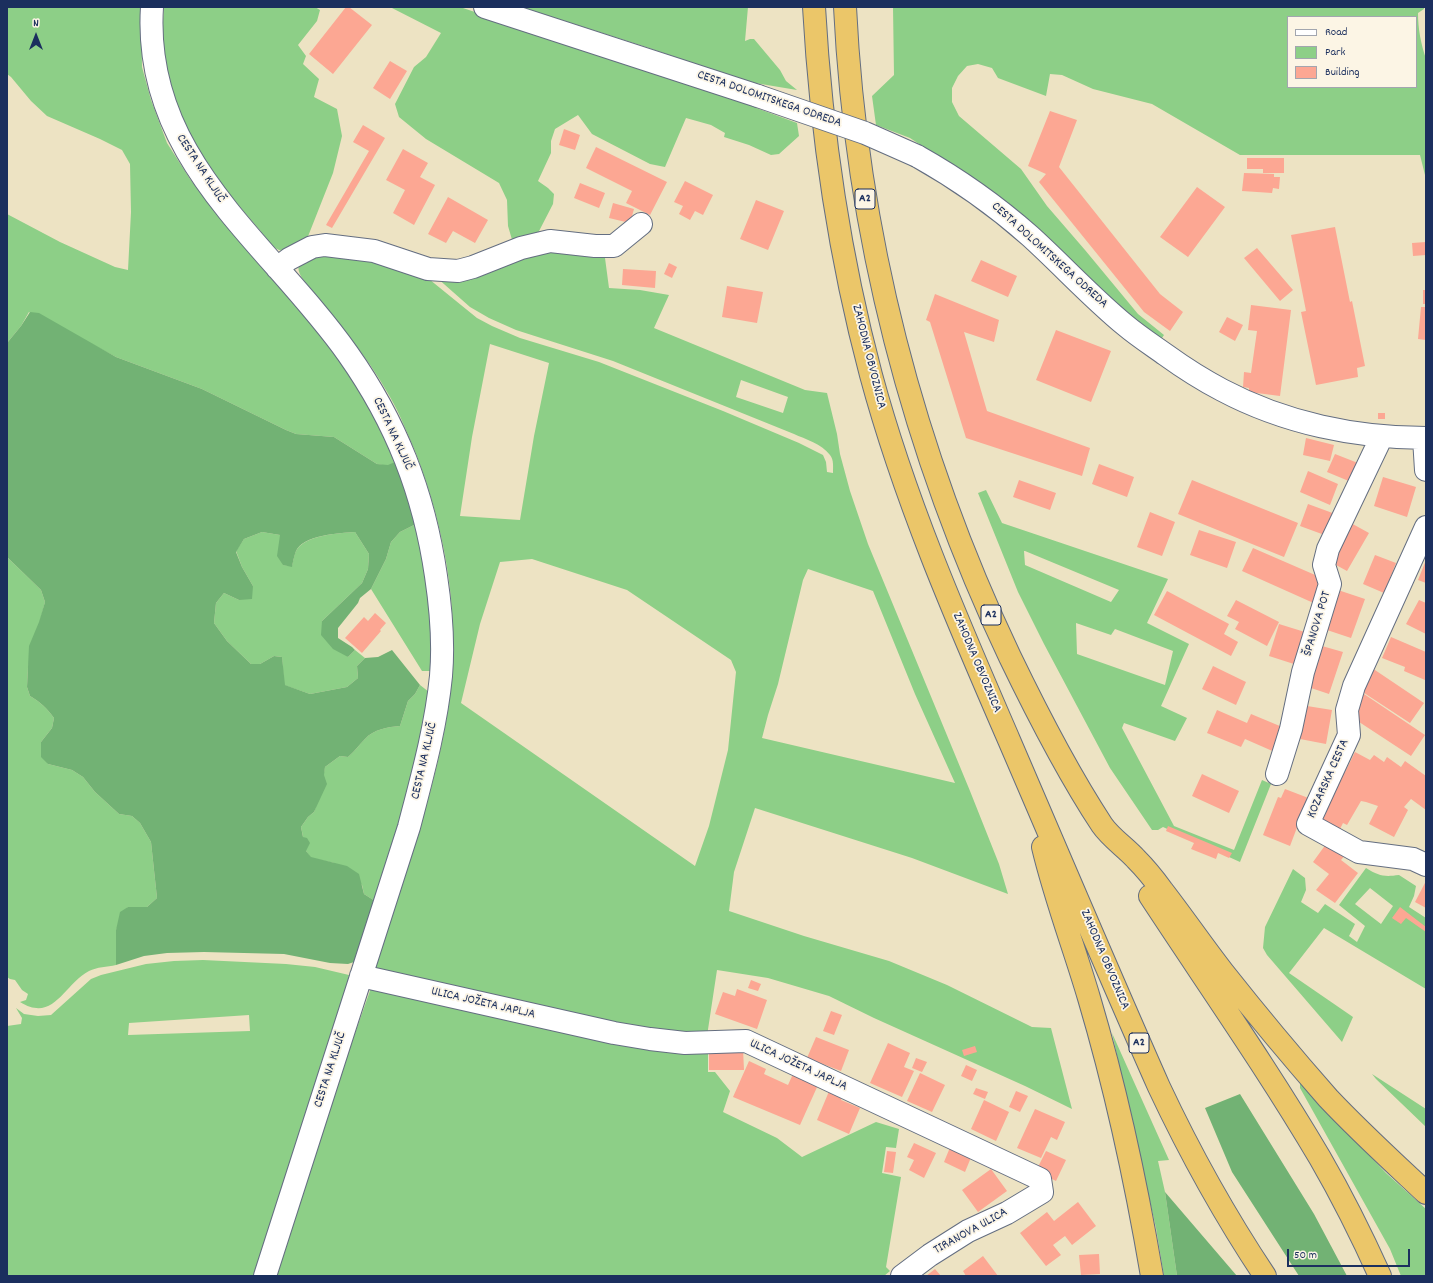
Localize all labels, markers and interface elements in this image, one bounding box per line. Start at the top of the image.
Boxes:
north arrow [16,16,56,56]
text: N [33,16,39,32]
legend [1287,16,1417,88]
text: Road [1325,24,1347,41]
text: Park [1325,44,1345,61]
text: Building [1325,64,1360,81]
street label: CESTA DOLOMITSKEGA ODREDA [695,68,843,132]
street label: CESTA NA KLJUČ [172,132,228,206]
road number: A2 [855,189,875,209]
street label: CESTA DOLOMITSKEGA ODREDA [987,199,1111,313]
street label: ZAHODNA OBVOZNICA [847,303,889,411]
street label: CESTA NA KLJUČ [368,395,416,473]
street label: ŠPANOVA POT [1301,590,1335,658]
road number: A2 [981,605,1001,625]
street label: ZAHODNA OBVOZNICA [948,611,1004,715]
street label: CESTA NA KLJUČ [409,721,441,801]
street label: KOZARSKA CESTA [1305,737,1353,821]
street label: ZAHODNA OBVOZNICA [1076,908,1132,1012]
street label: ULICA JOŽETA JAPLJA [430,984,536,1024]
street label: CESTA NA KLJUČ [311,1030,351,1110]
road number: A2 [1129,1033,1149,1053]
street label: ULICA JOŽETA JAPLJA [747,1036,849,1096]
street label: TIRANOVA ULICA [931,1205,1011,1259]
scale bar [1289,1241,1412,1267]
text: 50 m [1294,1247,1317,1264]

